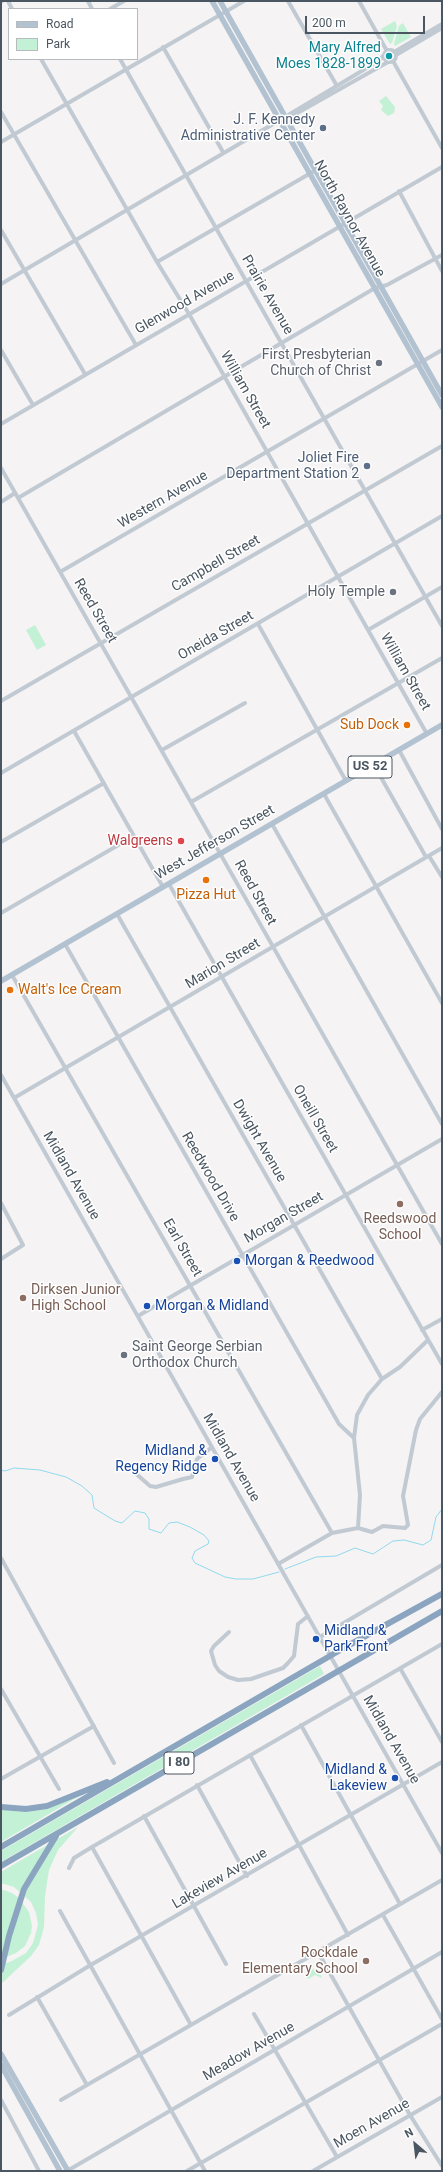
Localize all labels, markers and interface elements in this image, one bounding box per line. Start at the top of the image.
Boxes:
legend [8,8,138,60]
scale bar [307,8,427,34]
text: 200 m [312,16,346,30]
text: Road [46,17,74,31]
text: Park [46,37,70,51]
place label: Mary Alfred Moes 1828-1899 [276,40,381,72]
marker: Mary Alfred Moes 1828-1899 [384,51,394,61]
place label: J. F. Kennedy Administrative Center [181,112,315,144]
marker: J. F. Kennedy Administrative Center [318,123,328,133]
street label: North Raynor Avenue [310,158,388,280]
street label: Prairie Avenue [237,252,297,338]
street label: Glenwood Avenue [132,268,238,338]
place label: First Presbyterian Church of Christ [262,347,371,380]
street label: William Street [216,348,274,432]
marker: First Presbyterian Church of Christ [374,358,384,368]
place label: Joliet Fire Department Station 2 [226,450,359,482]
marker: Joliet Fire Department Station 2 [362,461,372,471]
street label: Western Avenue [115,468,211,532]
street label: Campbell Street [169,532,263,596]
street label: Reed Street [70,576,120,646]
place label: Holy Temple [307,584,385,600]
marker: Holy Temple [388,587,398,597]
street label: Oneida Street [175,608,257,664]
street label: William Street [376,630,434,714]
place label: Sub Dock [340,717,399,733]
marker: Sub Dock [402,720,412,730]
road number: US 52 [348,756,392,778]
street label: West Jefferson Street [152,802,278,884]
place label: Walgreens [108,833,173,849]
marker: Walgreens [176,836,186,846]
street label: Reed Street [230,858,280,928]
marker: Pizza Hut [201,875,211,885]
place label: Pizza Hut [176,887,236,903]
street label: Marion Street [183,935,263,993]
place label: Walt's Ice Cream [18,982,121,998]
marker: Walt's Ice Cream [5,985,15,995]
street label: Oneill Street [289,1082,341,1156]
street label: Dwight Avenue [229,1097,289,1185]
street label: Midland Avenue [39,1129,103,1223]
street label: Reedwood Drive [178,1129,242,1225]
street label: Morgan Street [242,1189,326,1247]
marker: Reedswood School [395,1199,405,1209]
place label: Reedswood School [364,1211,436,1244]
street label: Earl Street [159,1216,205,1280]
place label: Morgan & Reedwood [245,1253,374,1269]
marker: Morgan & Reedwood [232,1256,242,1266]
place label: Dirksen Junior High School [31,1282,121,1314]
marker: Dirksen Junior High School [18,1293,28,1303]
place label: Morgan & Midland [155,1298,269,1314]
marker: Morgan & Midland [142,1301,152,1311]
place label: Saint George Serbian Orthodox Church [132,1339,263,1372]
marker: Saint George Serbian Orthodox Church [119,1350,129,1360]
street label: Midland Avenue [199,1411,263,1505]
place label: Midland & Regency Ridge [115,1443,207,1476]
marker: Midland & Regency Ridge [210,1454,220,1464]
place label: Midland & Park Front [324,1623,388,1656]
marker: Midland & Park Front [311,1634,321,1644]
street label: Midland Avenue [359,1693,423,1787]
road number: I 80 [164,1752,194,1774]
place label: Midland & Lakeview [325,1762,387,1794]
marker: Midland & Lakeview [390,1773,400,1783]
street label: Lakeview Avenue [170,1845,270,1913]
place label: Rockdale Elementary School [242,1945,358,1978]
marker: Rockdale Elementary School [361,1956,371,1966]
street label: Meadow Avenue [200,2019,298,2085]
street label: Moen Avenue [331,2096,413,2152]
north arrow [395,2124,435,2164]
text: N [403,2125,416,2141]

